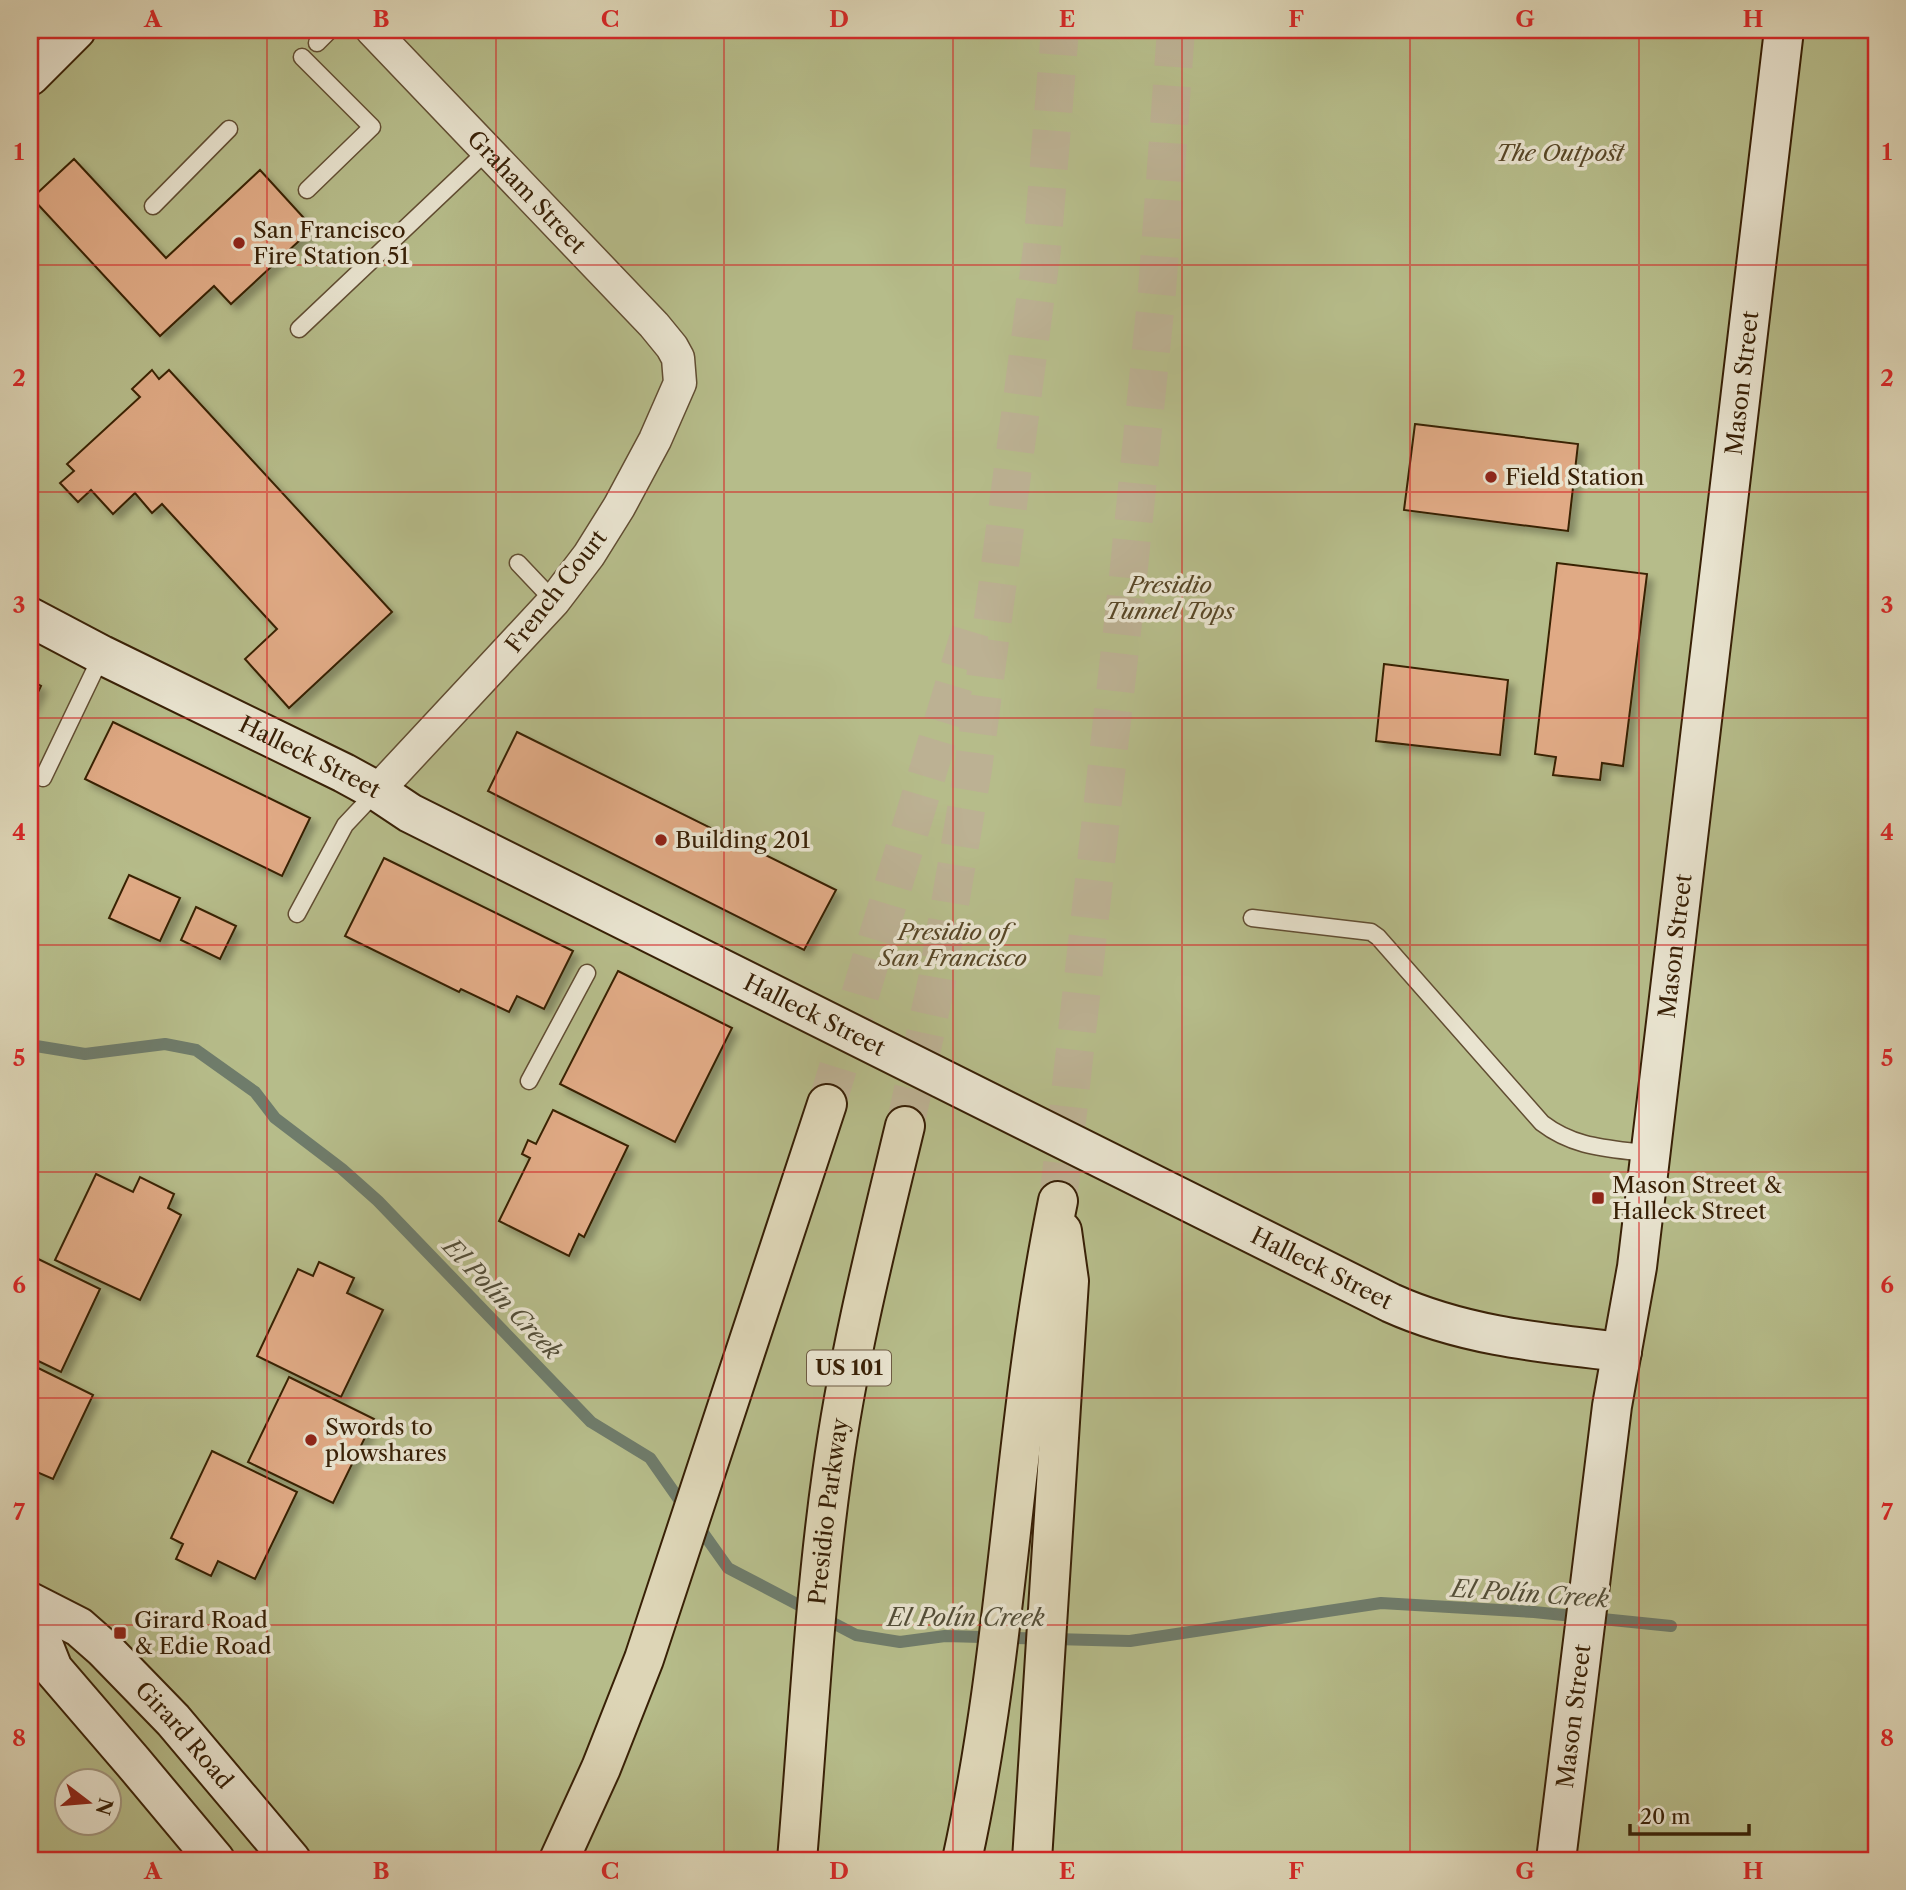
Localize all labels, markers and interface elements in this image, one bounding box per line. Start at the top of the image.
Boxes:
text: A [143,5,163,33]
text: B [372,5,390,33]
text: C [601,5,619,33]
text: D [829,5,849,33]
text: E [1059,5,1075,33]
text: F [1288,5,1304,33]
text: G [1515,5,1535,33]
text: H [1743,5,1764,33]
street label: Graham Street [462,125,592,259]
text: 1 [14,138,25,166]
text: 1 [1882,138,1893,166]
park label: The Outpost [1496,139,1626,167]
place label: San Francisco Fire Station 51 [253,216,410,270]
marker: San Francisco Fire Station 51 [231,235,247,251]
street label: Mason Street [1720,309,1765,457]
text: 2 [12,364,26,392]
text: 2 [1880,364,1894,392]
place label: Field Station [1505,463,1644,491]
marker: Field Station [1483,469,1499,485]
street label: French Court [499,524,613,658]
park label: Presidio Tunnel Tops [1105,571,1236,625]
text: 3 [13,591,26,619]
text: 3 [1881,591,1894,619]
street label: Halleck Street [235,710,385,804]
text: 4 [12,818,26,846]
text: 4 [1880,818,1894,846]
place label: Building 201 [675,826,811,854]
marker: Building 201 [653,832,669,848]
street label: Mason Street [1653,872,1698,1020]
park label: Presidio of San Francisco [877,918,1027,972]
street label: Halleck Street [739,968,890,1062]
text: 5 [13,1044,25,1072]
text: 5 [1881,1044,1893,1072]
place label: Mason Street & Halleck Street [1612,1171,1782,1225]
marker: Mason Street & Halleck Street [1590,1190,1606,1206]
street label: Halleck Street [1246,1221,1397,1315]
water label: El Polín Creek [436,1230,568,1366]
text: 6 [12,1271,26,1299]
text: 6 [1880,1271,1894,1299]
road number: US 101 [807,1350,891,1386]
place label: Swords to plowshares [325,1413,447,1467]
street label: Presidio Parkway [803,1416,854,1606]
marker: Swords to plowshares [303,1432,319,1448]
text: 7 [13,1498,25,1526]
text: 7 [1881,1498,1893,1526]
water label: El Polín Creek [1448,1573,1610,1614]
water label: El Polín Creek [885,1603,1045,1632]
place label: Girard Road & Edie Road [134,1606,271,1660]
marker: Girard Road & Edie Road [112,1625,128,1641]
street label: Mason Street [1551,1642,1597,1790]
street label: Girard Road [129,1676,239,1794]
text: 8 [12,1724,26,1752]
text: 8 [1880,1724,1894,1752]
north arrow [52,1768,122,1838]
scale bar [1630,1792,1748,1836]
text: N [91,1795,117,1818]
text: 20 m [1640,1804,1691,1829]
text: A [143,1857,163,1885]
text: B [372,1857,390,1885]
text: C [601,1857,619,1885]
text: D [829,1857,849,1885]
text: E [1059,1857,1075,1885]
text: F [1288,1857,1304,1885]
text: G [1515,1857,1535,1885]
text: H [1743,1857,1764,1885]

